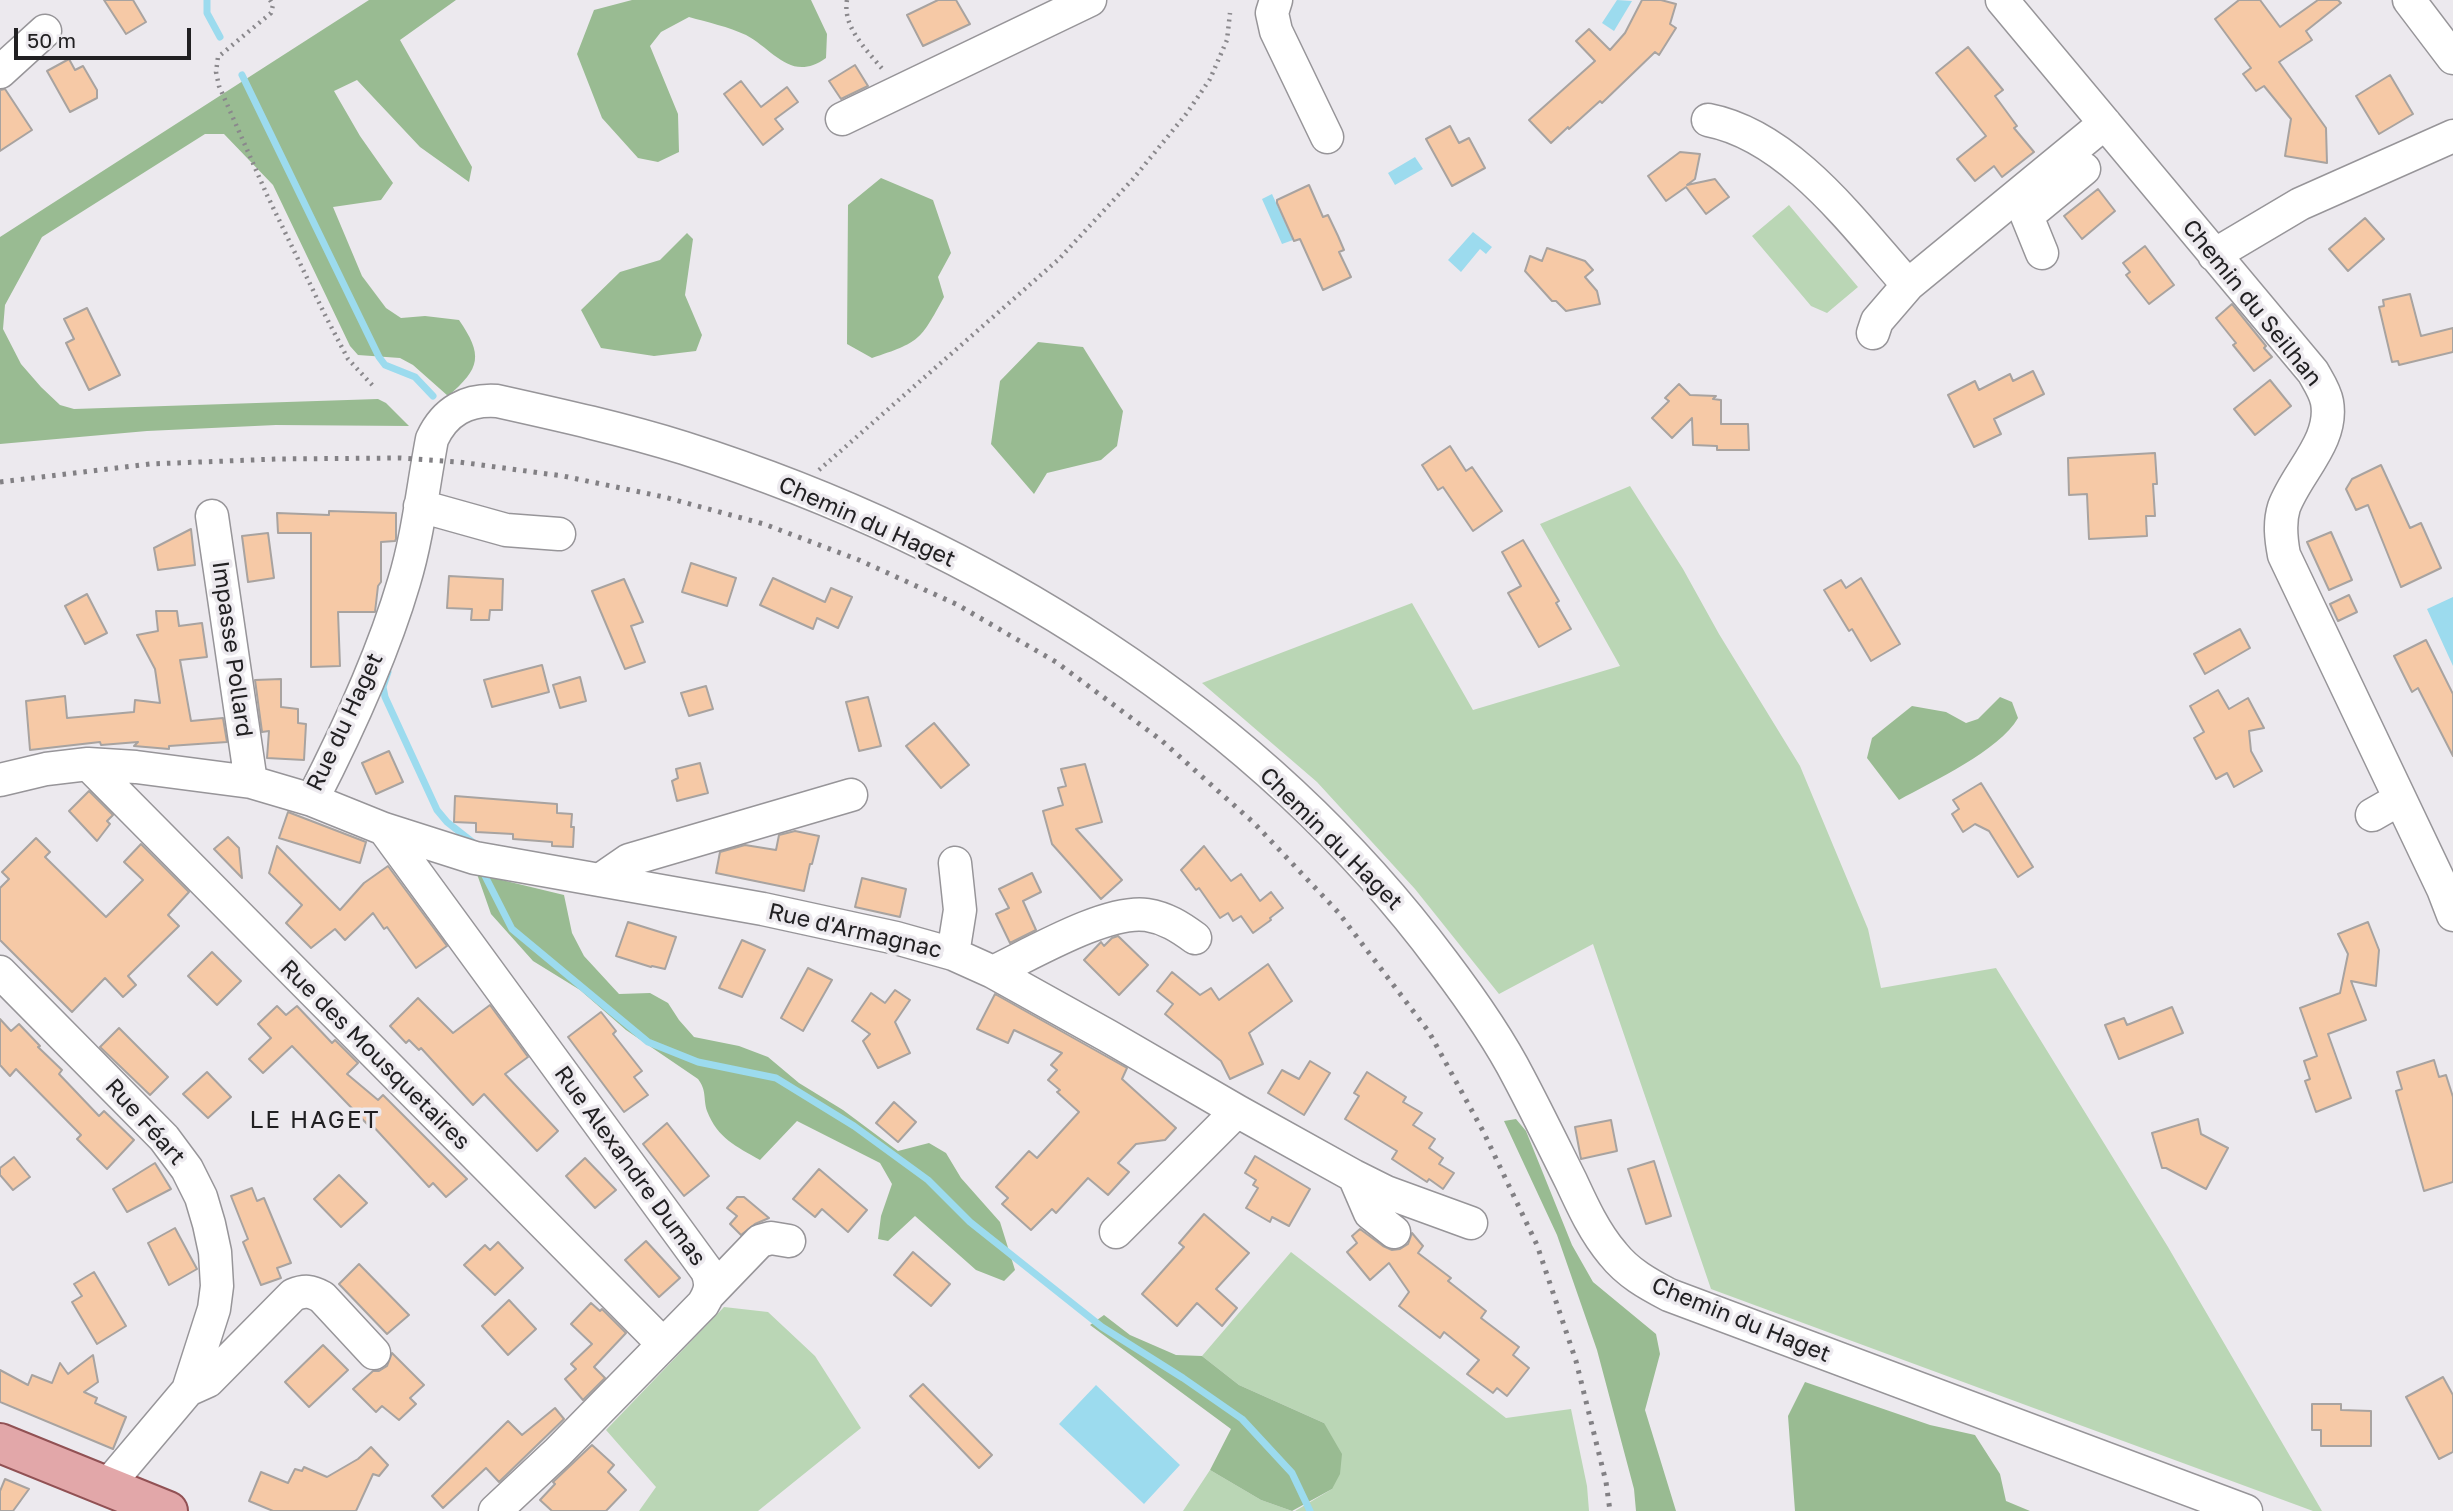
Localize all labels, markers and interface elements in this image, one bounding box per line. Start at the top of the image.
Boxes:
scale bar [18,14,194,58]
text: 50 m [27,27,76,53]
street label: Chemin du Seilhan [2176,214,2328,392]
street label: Chemin du Haget [774,471,960,573]
street label: Impasse Pollard [206,559,258,739]
street label: Rue du Haget [301,649,389,795]
street label: Chemin du Haget [1254,762,1408,916]
street label: Rue d'Armagnac [766,898,944,964]
street label: Rue des Mousquetaires [274,954,476,1156]
street label: Rue Alexandre Dumas [548,1061,712,1271]
street label: Rue Féart [99,1073,191,1171]
district label: LE HAGET [251,1106,379,1134]
street label: Chemin du Haget [1648,1272,1834,1368]

